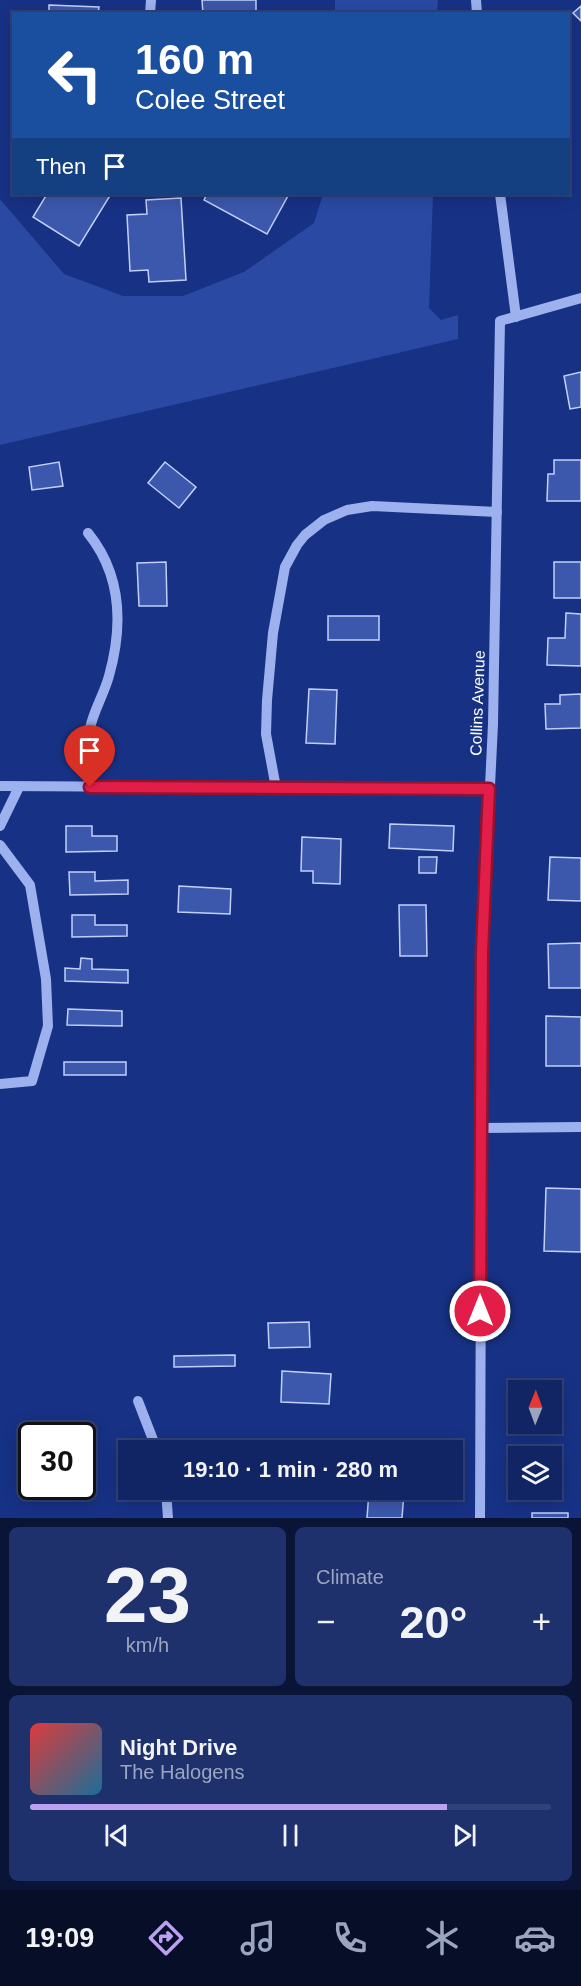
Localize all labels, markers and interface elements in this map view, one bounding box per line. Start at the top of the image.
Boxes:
icon: left [36,36,114,114]
text: 160 m [135,36,254,83]
text: Colee Street [135,85,285,115]
icon: arrive [98,150,131,183]
text: Then [36,154,86,179]
street label: Collins Avenue [467,650,488,756]
pin [64,725,115,787]
icon: arrive [73,734,106,767]
position arrow [448,1279,512,1343]
north arrow [508,1380,562,1434]
map controls [508,1380,562,1500]
speed limit sign: 30 [18,1422,96,1500]
button: layers [508,1446,562,1500]
text: 19:10 · 1 min · 280 m [183,1457,398,1482]
text: 23 [104,1551,191,1639]
text: Climate [316,1566,384,1588]
text: 20° [399,1597,468,1648]
text: − [316,1603,335,1640]
text: + [532,1603,551,1640]
text: km/h [126,1634,169,1656]
text: Night Drive [120,1735,237,1760]
text: The Halogens [120,1761,245,1783]
icon: previous [100,1819,133,1852]
icon: pause [274,1819,307,1852]
icon: next [448,1819,481,1852]
icon: directions [145,1917,187,1959]
icon: music [237,1917,279,1959]
icon: phone [329,1917,371,1959]
icon: climate [421,1917,463,1959]
icon: car [514,1917,556,1959]
text: 19:09 [25,1923,94,1953]

